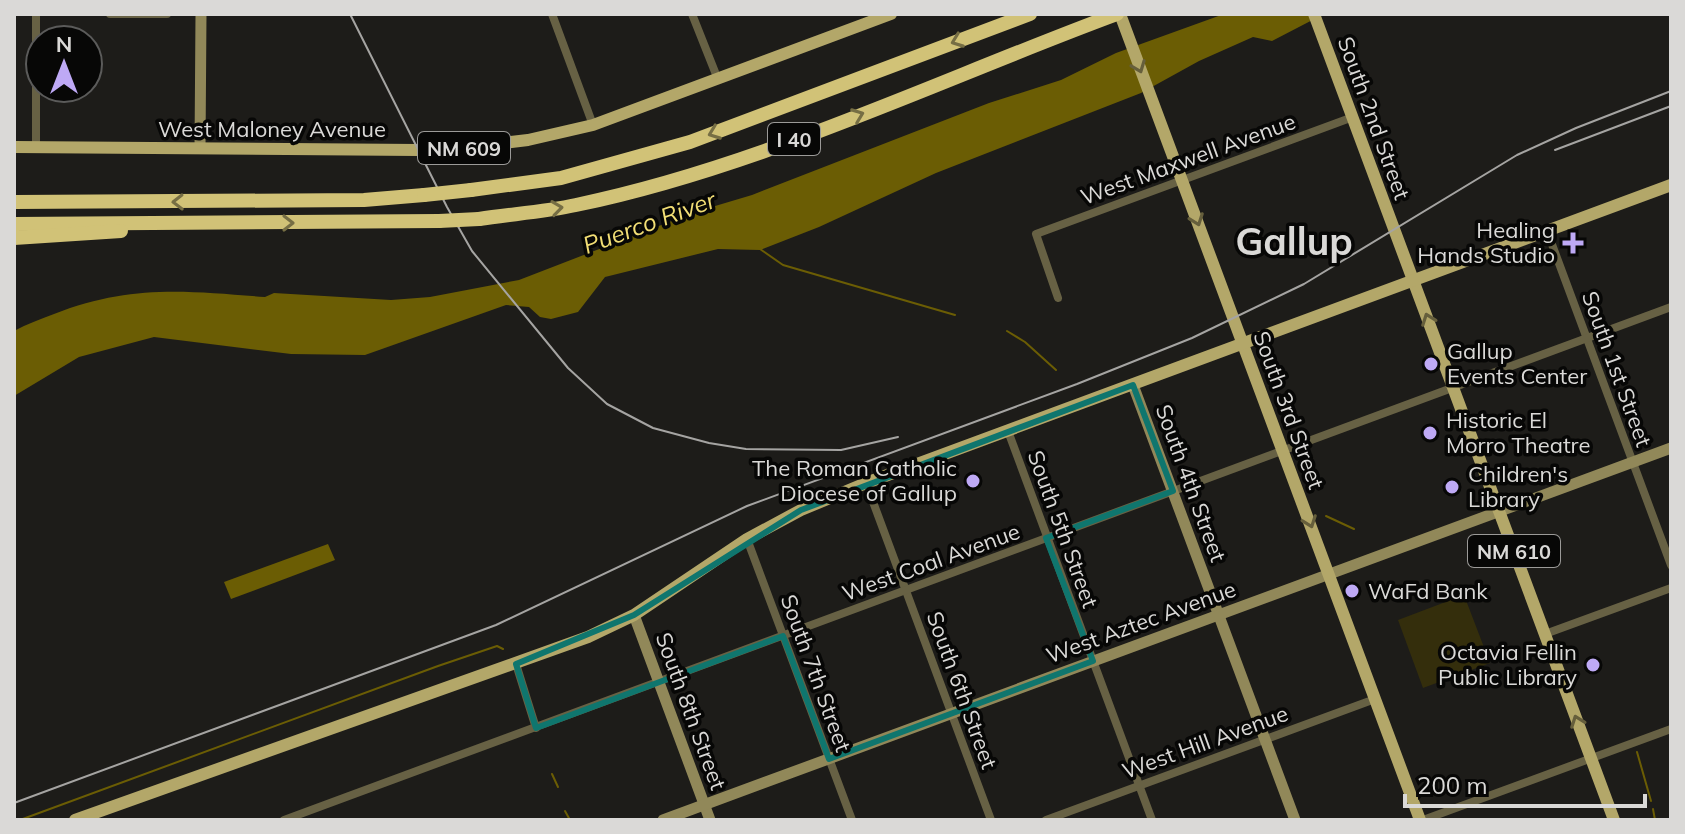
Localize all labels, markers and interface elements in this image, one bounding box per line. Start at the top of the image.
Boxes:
north arrow [24,24,104,104]
text: N [56,30,72,58]
one-way arrow [951,32,965,48]
street label: South 2nd Street [1332,33,1417,203]
one-way arrow [1129,59,1146,73]
street label: West Maxwell Avenue [1077,107,1299,211]
one-way arrow [850,108,864,125]
street label: West Maloney Avenue [158,115,386,143]
one-way arrow [708,123,722,140]
road number: I 40 [768,123,820,155]
road number: NM 609 [418,132,510,164]
water label: Puerco River [578,184,721,260]
one-way arrow [171,193,184,210]
one-way arrow [550,200,563,217]
one-way arrow [1187,212,1204,226]
one-way arrow [282,214,295,232]
place label: Healing Hands Studio [1417,216,1555,269]
district label: Gallup [1235,217,1353,265]
marker: Healing Hands Studio [1562,232,1584,254]
street label: South 1st Street [1576,287,1658,451]
one-way arrow [1421,313,1438,327]
street label: South 3rd Street [1247,327,1331,493]
place label: Gallup Events Center [1447,337,1587,390]
marker: Gallup Events Center [1422,355,1440,373]
street label: South 4th Street [1150,400,1233,566]
place label: Historic El Morro Theatre [1446,406,1590,459]
marker: Historic El Morro Theatre [1421,424,1439,442]
street label: South 5th Street [1022,446,1105,612]
place label: The Roman Catholic Diocese of Gallup [752,454,957,507]
place label: Children's Library [1468,460,1568,513]
marker: The Roman Catholic Diocese of Gallup [964,472,982,490]
marker: Children's Library [1443,478,1461,496]
one-way arrow [1300,514,1317,528]
street label: West Coal Avenue [838,517,1024,607]
road number: NM 610 [1468,535,1560,567]
street label: West Aztec Avenue [1042,575,1240,669]
place label: WaFd Bank [1368,577,1488,605]
marker: WaFd Bank [1343,582,1361,600]
street label: South 7th Street [775,590,858,756]
street label: South 6th Street [921,607,1004,773]
street label: South 8th Street [650,628,733,794]
place label: Octavia Fellin Public Library [1438,638,1577,691]
marker: Octavia Fellin Public Library [1584,656,1602,674]
street label: West Hill Avenue [1118,699,1292,785]
one-way arrow [1570,715,1587,729]
scale bar [1405,758,1645,808]
text: 200 m [1417,770,1488,800]

